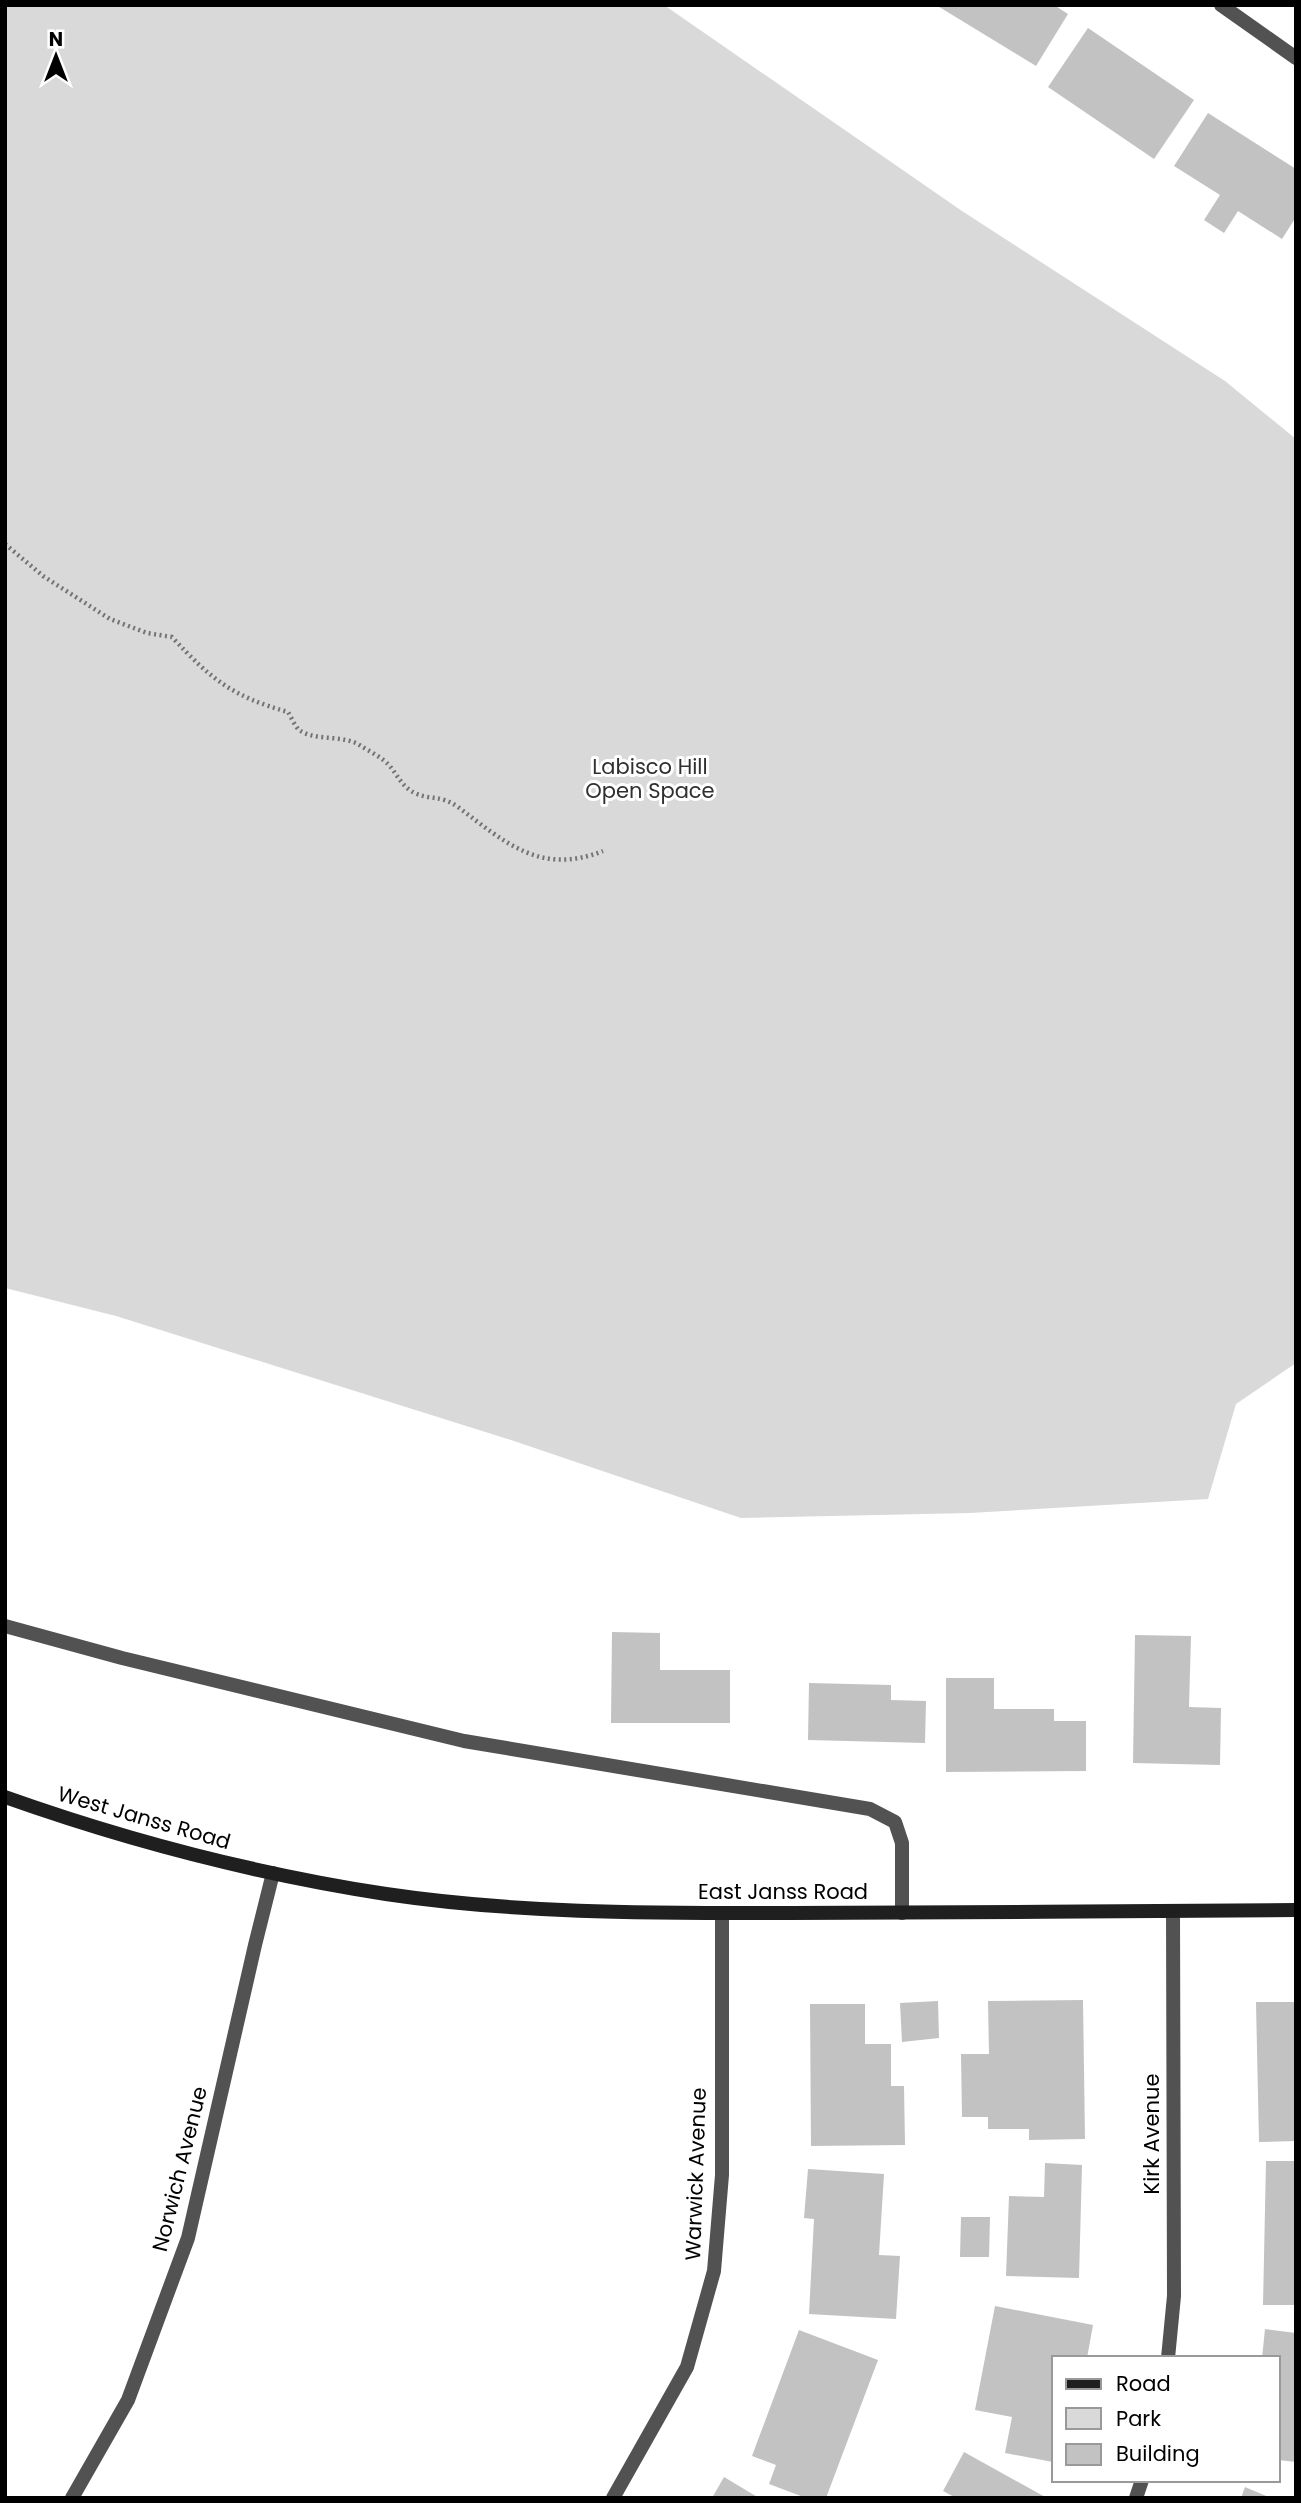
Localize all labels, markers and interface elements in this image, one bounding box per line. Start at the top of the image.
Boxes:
north arrow [21,21,91,91]
text: N [49,26,63,53]
park label: Labisco Hill Open Space [585,752,715,805]
street label: West Janss Road [54,1779,234,1856]
street label: East Janss Road [698,1877,868,1906]
street label: Kirk Avenue [1137,2074,1166,2194]
street label: Norwich Avenue [145,2083,214,2254]
street label: Warwick Avenue [678,2087,713,2261]
legend [1052,2356,1280,2482]
text: Road [1116,2369,1171,2398]
text: Park [1116,2404,1161,2433]
text: Building [1116,2439,1200,2468]

